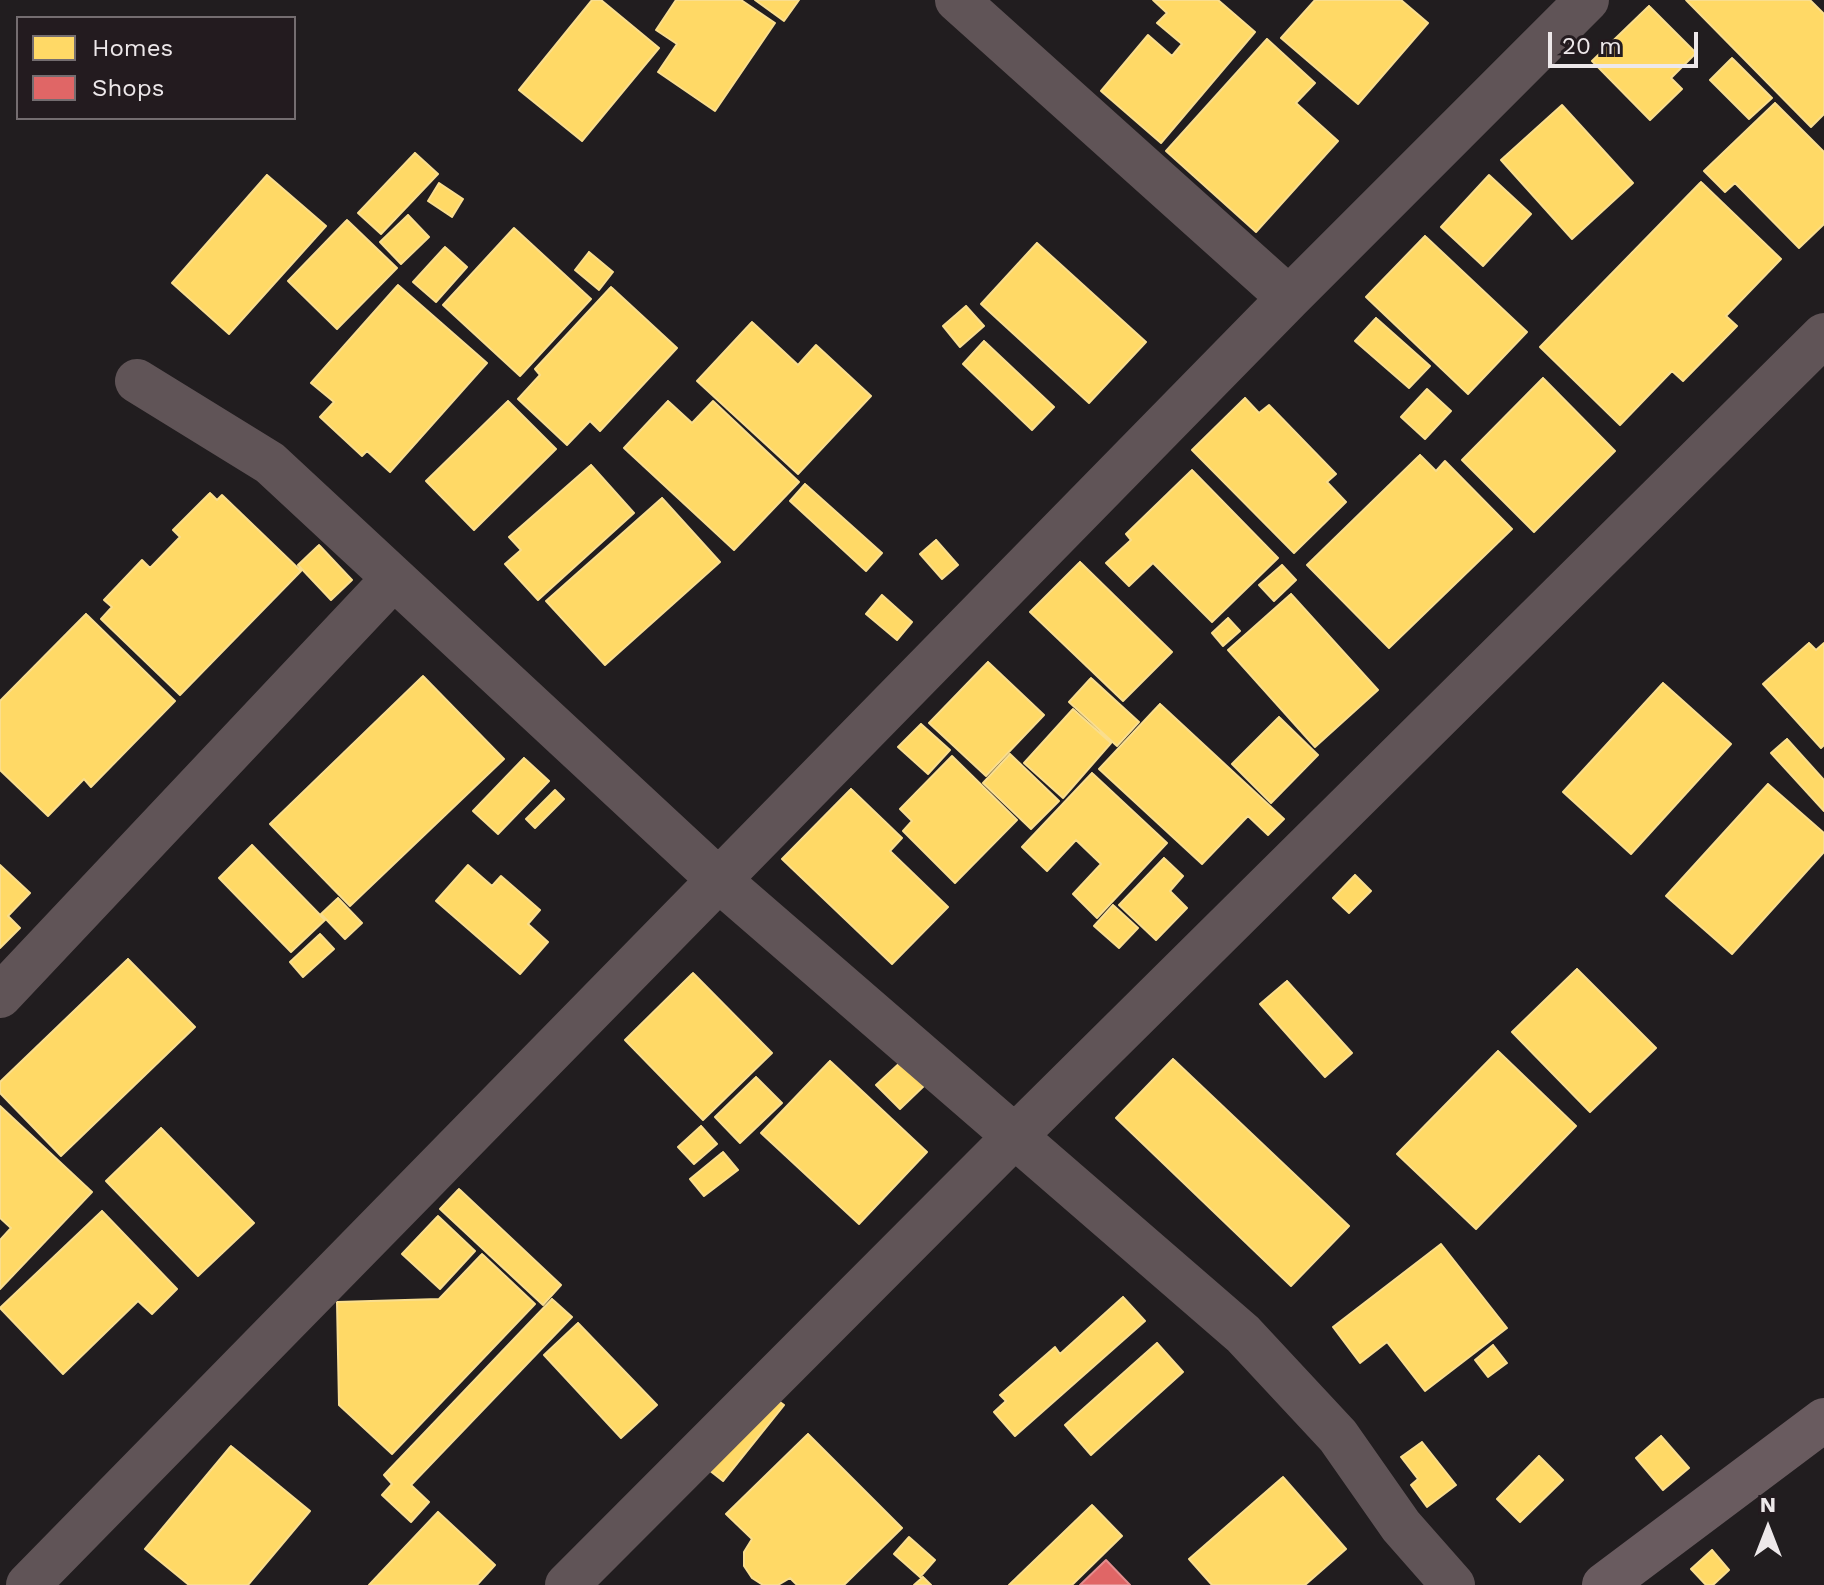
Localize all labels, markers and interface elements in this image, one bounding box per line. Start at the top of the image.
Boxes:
legend [16,16,296,120]
scale bar [1552,16,1702,66]
text: 20 m [1562,32,1622,60]
text: Homes [92,34,173,62]
text: Shops [92,74,164,102]
north arrow [1728,1489,1808,1569]
text: N [1760,1492,1776,1517]

